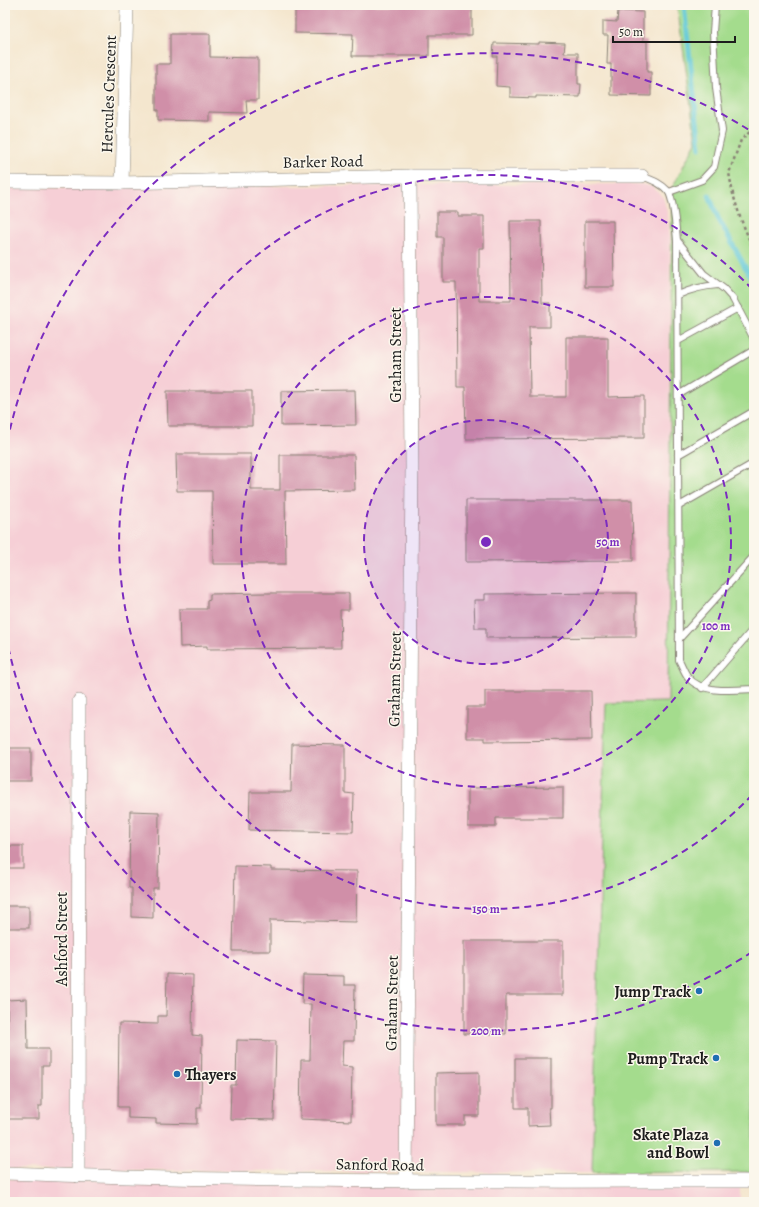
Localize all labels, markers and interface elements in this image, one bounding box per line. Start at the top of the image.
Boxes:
scale bar [613,18,735,44]
text: 50 m [619,24,643,40]
street label: Hercules Crescent [96,35,122,153]
street label: Barker Road [283,150,364,174]
street label: Graham Street [385,307,407,403]
text: 50 m [596,534,620,550]
centre of rings [479,535,493,549]
text: 100 m [702,618,730,634]
street label: Graham Street [383,631,407,727]
street label: Ashford Street [51,892,73,987]
text: 150 m [472,901,500,917]
street label: Graham Street [380,955,404,1051]
place label: Jump Track [614,981,692,1003]
marker: Jump Track [694,986,704,996]
text: 200 m [471,1023,501,1039]
place label: Pump Track [627,1048,709,1070]
marker: Pump Track [711,1053,721,1063]
place label: Thayers [185,1064,237,1086]
marker: Thayers [172,1069,182,1079]
place label: Skate Plaza and Bowl [633,1124,710,1164]
marker: Skate Plaza and Bowl [712,1138,722,1148]
street label: Sanford Road [336,1153,425,1177]

